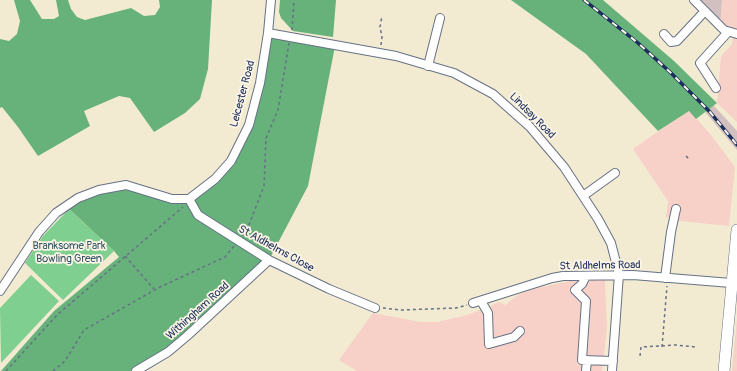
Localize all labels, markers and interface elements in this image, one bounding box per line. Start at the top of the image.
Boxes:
street label: Leicester Road [228,59,258,129]
street label: Lindsay Road [506,90,558,142]
street label: St Aldhelms Close [236,223,316,275]
park label: Branksome Park Bowling Green [32,239,106,265]
street label: St Aldhelms Road [559,259,641,273]
street label: Withingham Road [164,279,232,343]

